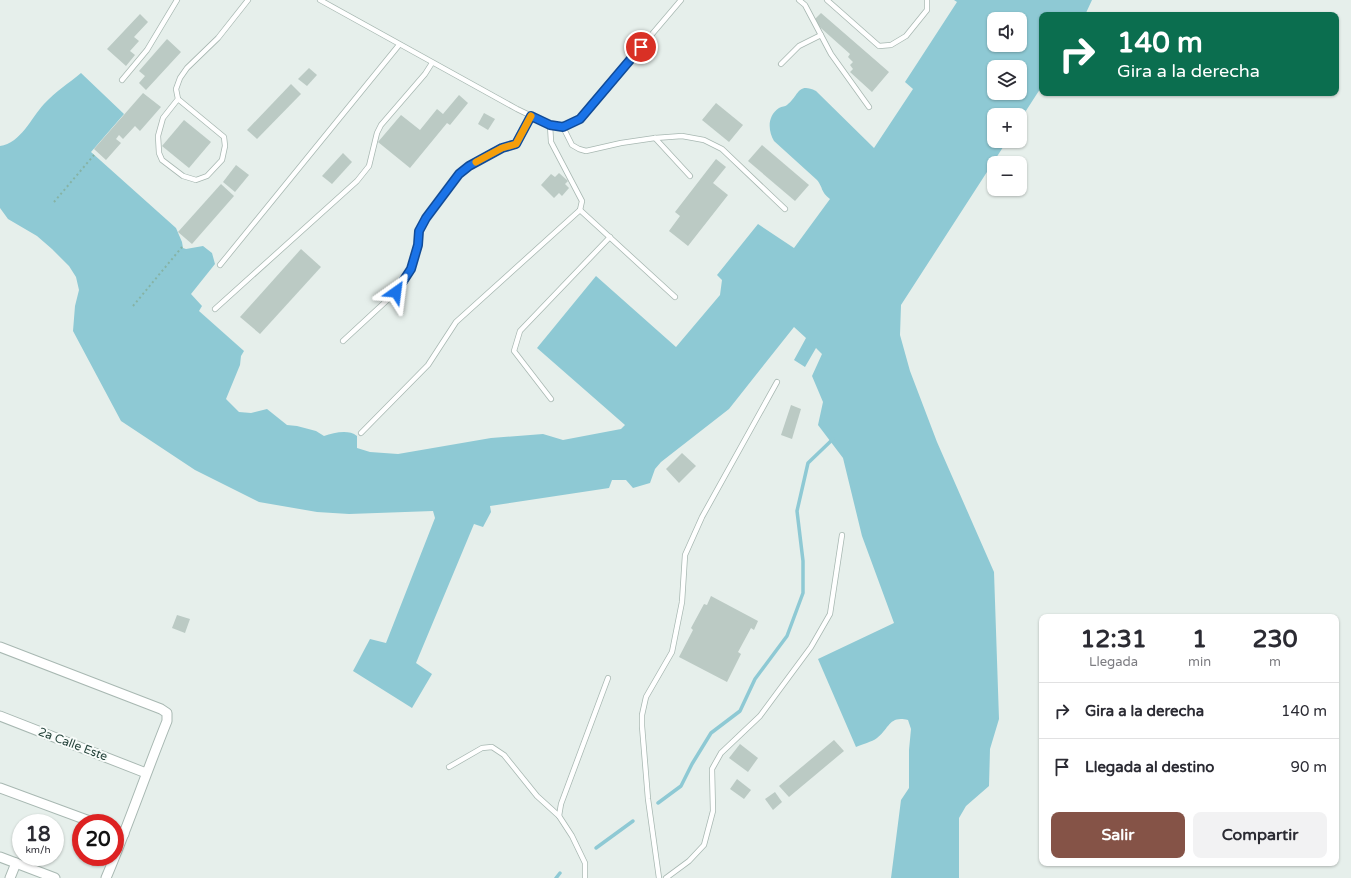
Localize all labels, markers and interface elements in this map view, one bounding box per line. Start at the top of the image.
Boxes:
map controls [987,12,1027,196]
button: sound [987,12,1027,52]
text: 140 m [1117,26,1203,60]
icon: right [1051,28,1103,80]
pin [624,30,658,64]
icon: arrive [630,36,652,58]
button: layers [987,60,1027,100]
text: Gira a la derecha [1117,60,1260,82]
button: + [987,108,1027,148]
button: − [987,156,1027,196]
position arrow [375,271,417,313]
text: 12:31 [1080,625,1147,654]
text: 1 [1192,625,1207,654]
text: 230 [1252,625,1298,654]
text: Llegada [1089,654,1138,670]
text: min [1188,654,1211,670]
text: m [1269,654,1281,670]
icon: right [1051,700,1073,722]
text: Gira a la derecha [1085,702,1204,720]
text: 140 m [1281,702,1327,720]
street label: 2a Calle Este [36,724,110,764]
icon: arrive [1051,756,1073,778]
text: Llegada al destino [1085,758,1214,776]
text: 90 m [1290,758,1327,776]
button: Salir [1051,812,1185,858]
button: Compartir [1193,812,1327,858]
speed limit sign: 20 [72,814,124,866]
text: 18 [25,823,51,847]
text: km/h [25,844,51,856]

